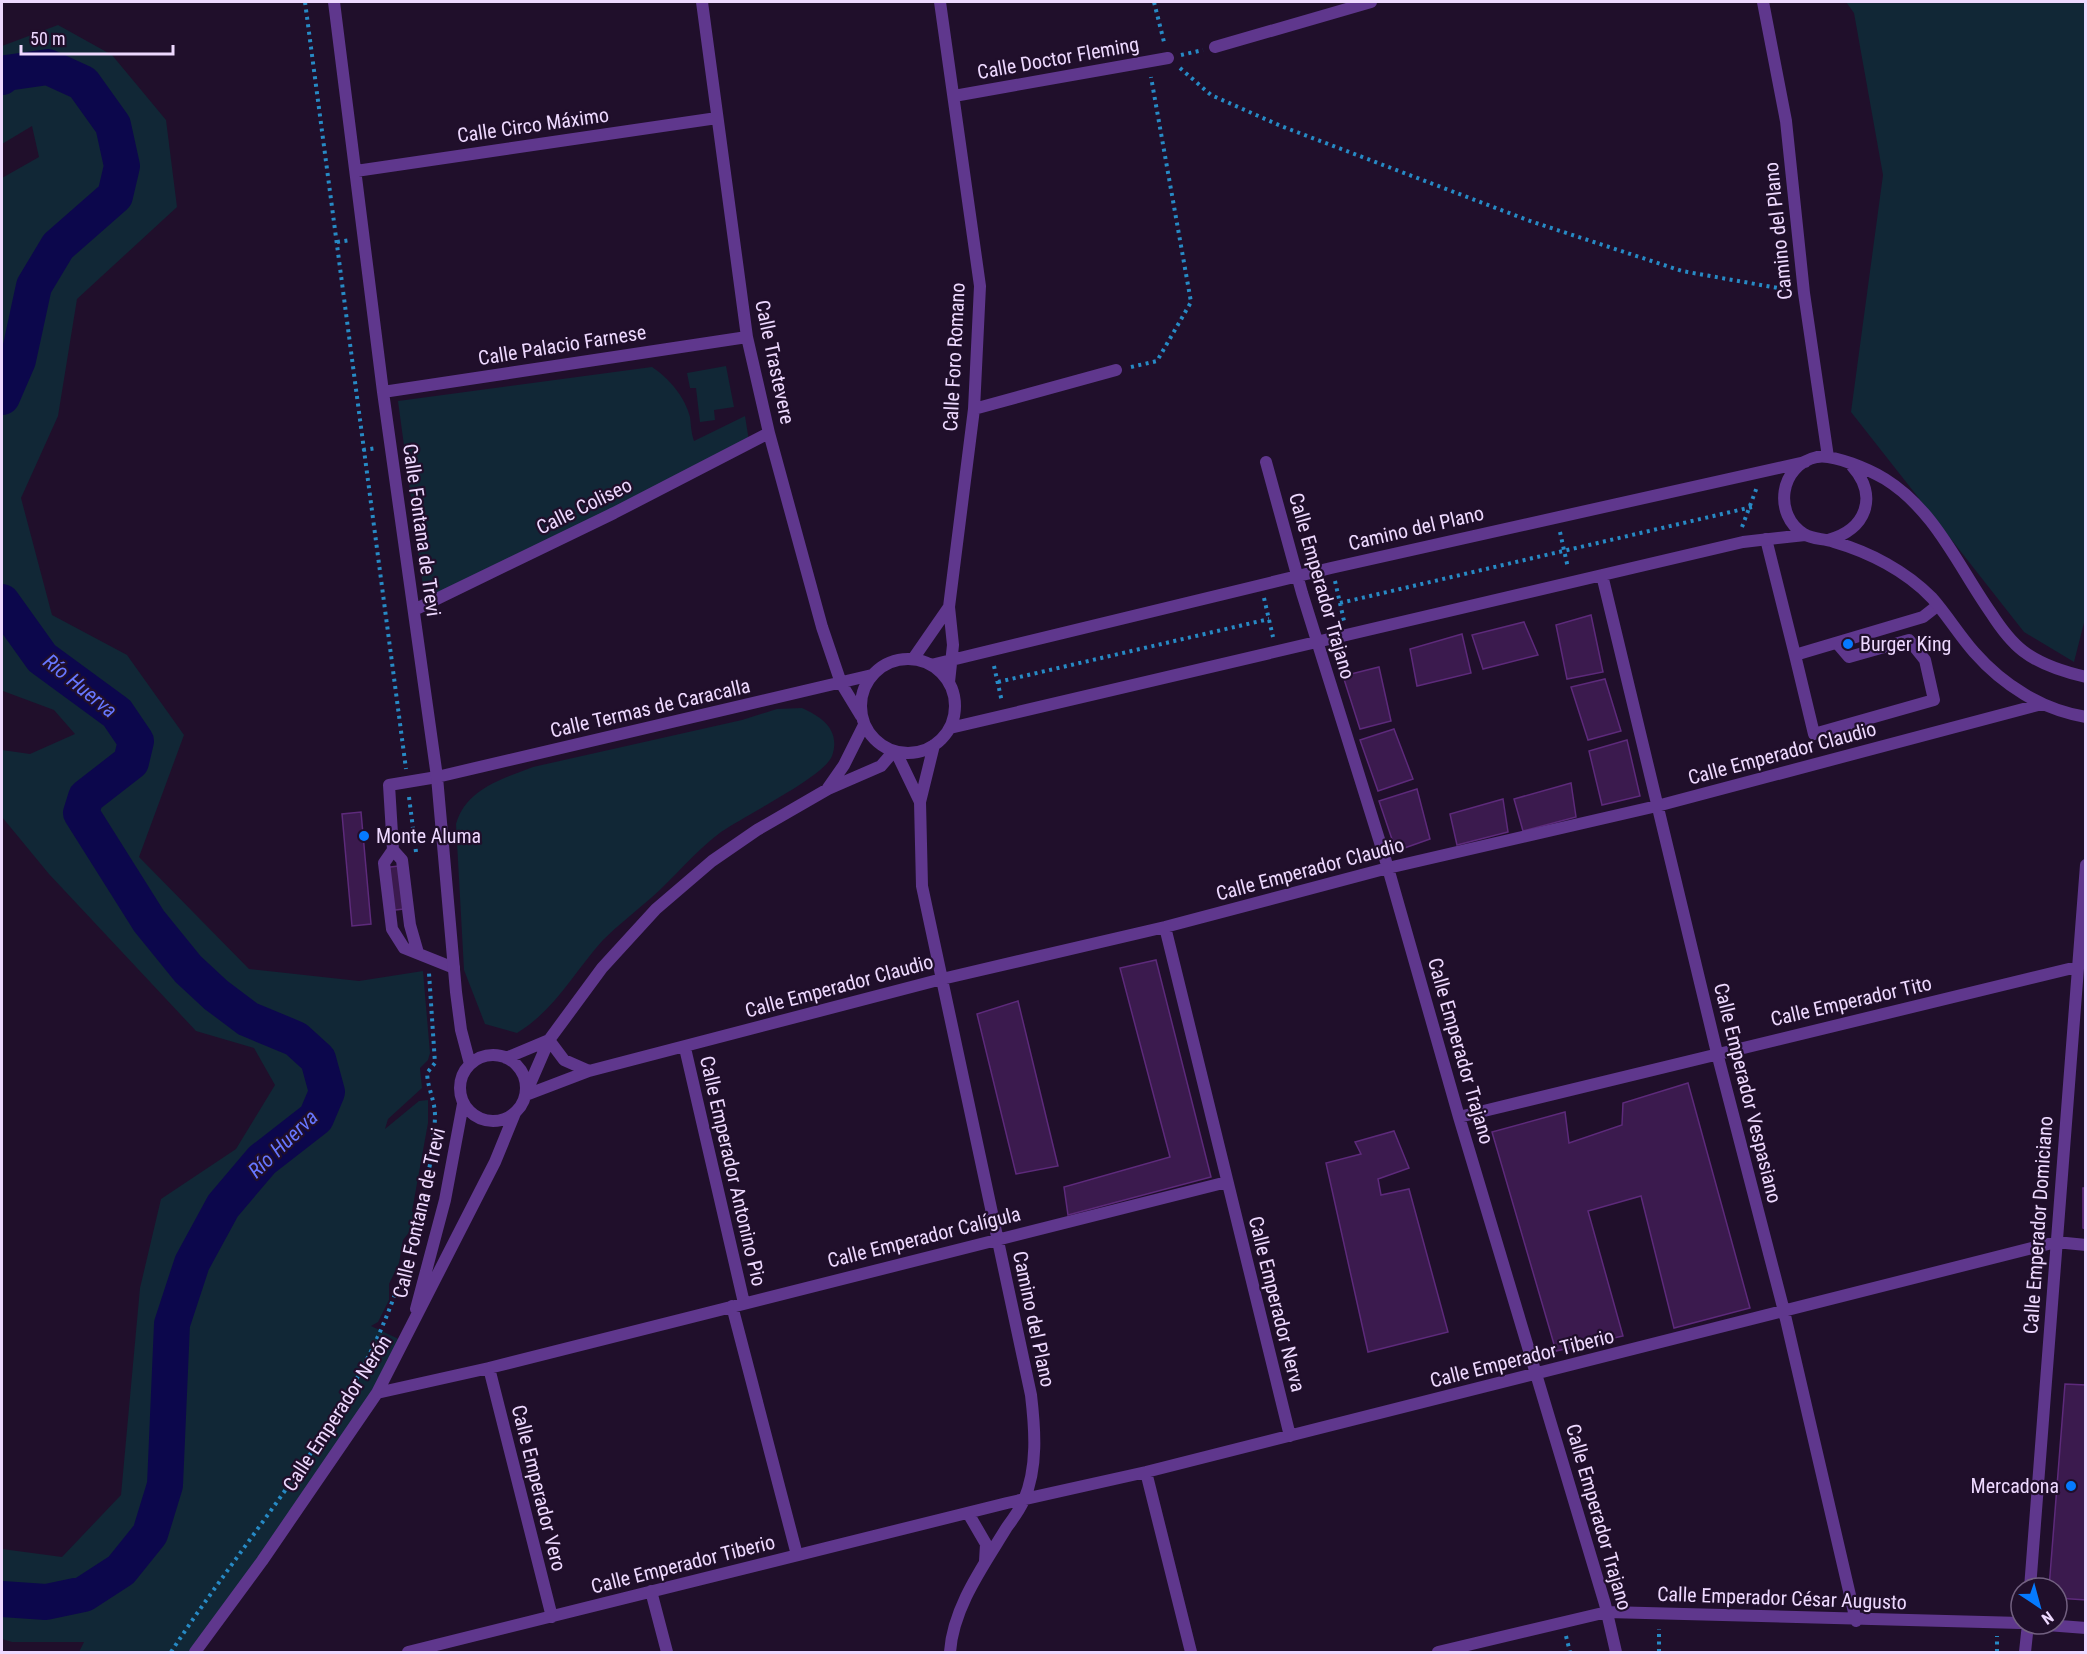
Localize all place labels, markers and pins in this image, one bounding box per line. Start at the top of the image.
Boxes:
place label: Burger King [1860,632,1951,656]
marker: Burger King [1841,637,1855,651]
place label: Monte Aluma [376,824,481,848]
marker: Monte Aluma [357,829,371,843]
place label: Mercadona [1971,1474,2059,1498]
marker: Mercadona [2064,1479,2078,1493]

